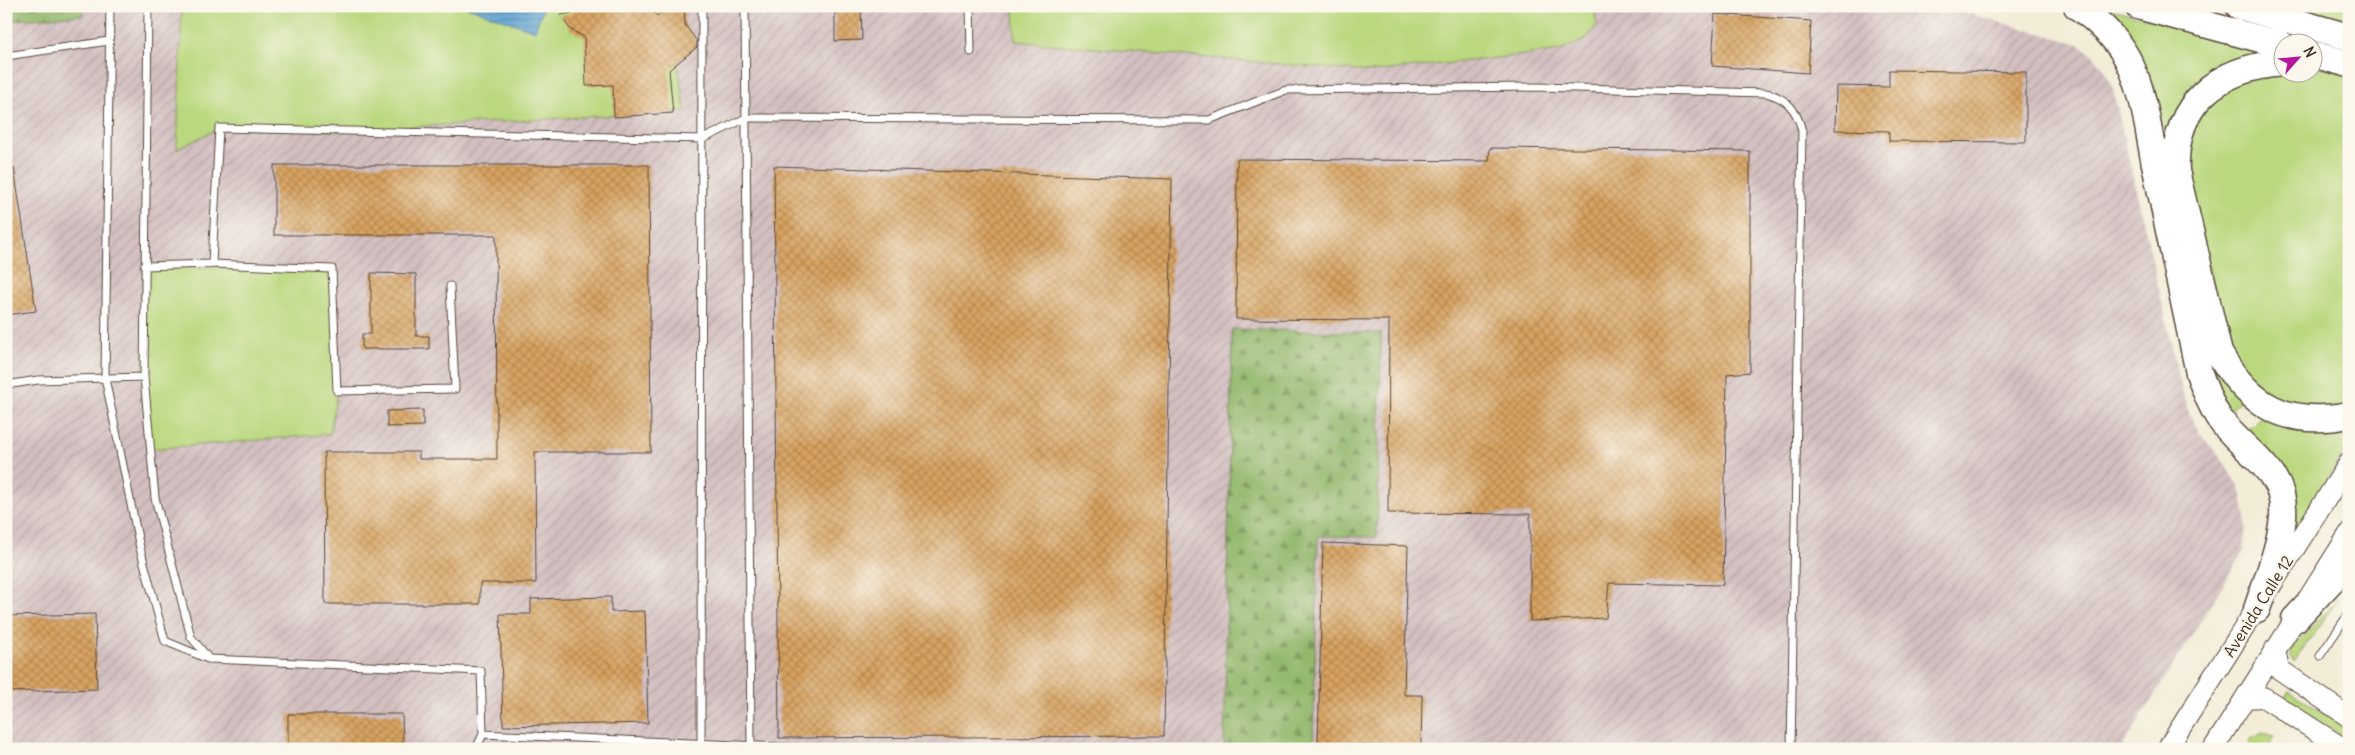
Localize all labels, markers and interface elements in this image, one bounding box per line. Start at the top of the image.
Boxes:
north arrow [2272,32,2322,82]
text: N [2299,44,2320,60]
street label: Avenida Calle 12 [2219,551,2297,660]

